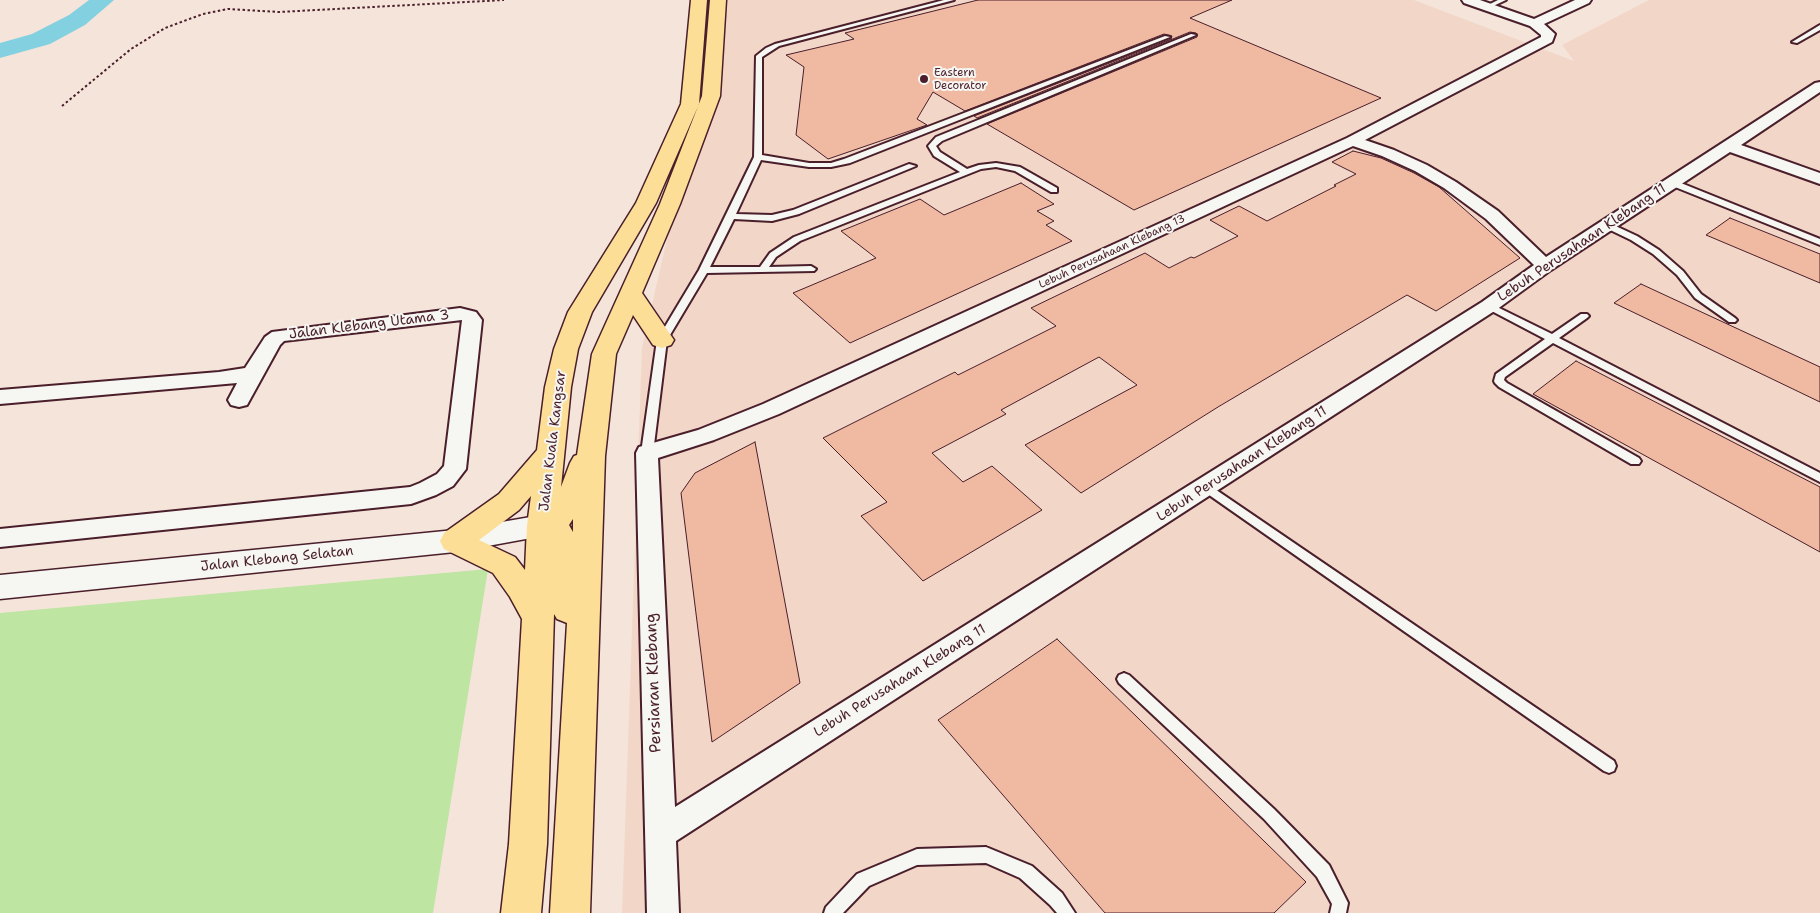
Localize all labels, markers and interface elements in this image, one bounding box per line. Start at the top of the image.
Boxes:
place label: Eastern Decorator [934,66,986,92]
marker: Eastern Decorator [918,73,930,85]
street label: Lebuh Perusahaan Klebang 11 [1495,180,1669,306]
street label: Lebuh Perusahaan Klebang 13 [1037,212,1187,292]
street label: Jalan Klebang Utama 3 [288,307,450,343]
street label: Jalan Kuala Kangsar [536,370,570,512]
street label: Lebuh Perusahaan Klebang 11 [1154,403,1330,525]
street label: Jalan Klebang Selatan [200,543,354,575]
street label: Persiaran Klebang [642,613,666,753]
street label: Lebuh Perusahaan Klebang 11 [811,621,989,741]

